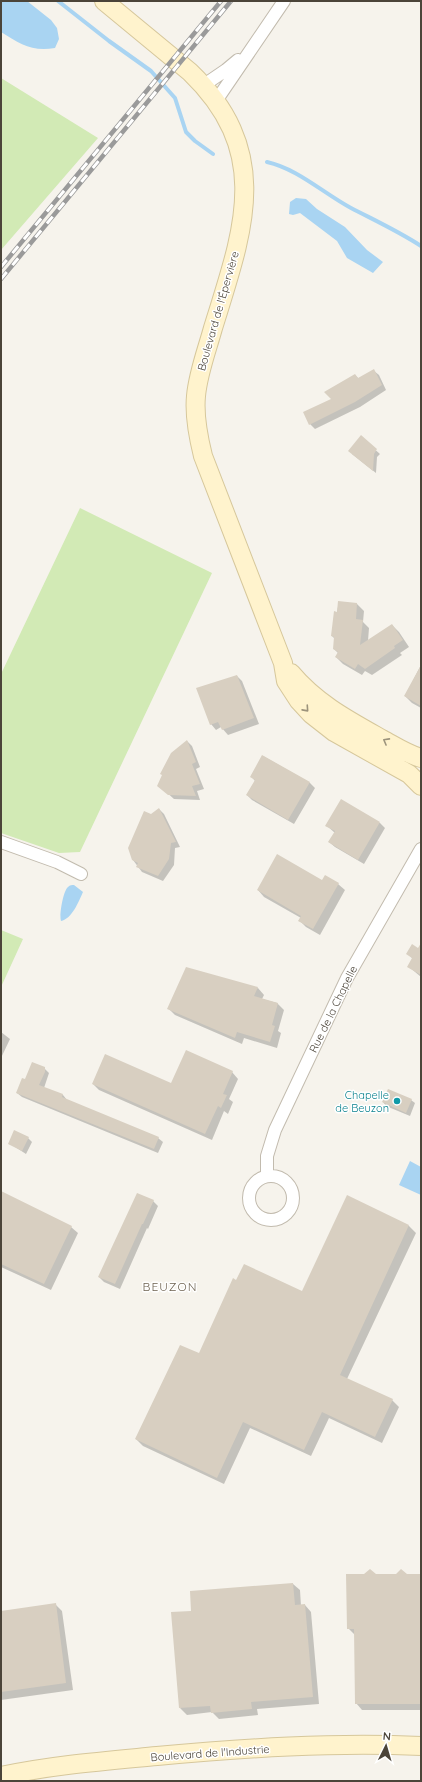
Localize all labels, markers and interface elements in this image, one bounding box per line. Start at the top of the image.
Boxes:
street label: Boulevard de l'Épervière [194,250,242,372]
one-way arrow [301,704,309,712]
one-way arrow [383,738,390,746]
street label: Rue de la Chapelle [306,963,360,1055]
place label: Chapelle de Beuzon [335,1088,389,1115]
marker: Chapelle de Beuzon [392,1096,402,1106]
district label: BEUZON [143,1279,197,1294]
north arrow [366,1726,406,1766]
text: N [382,1729,392,1743]
street label: Boulevard de l'Industrie [150,1742,270,1764]

